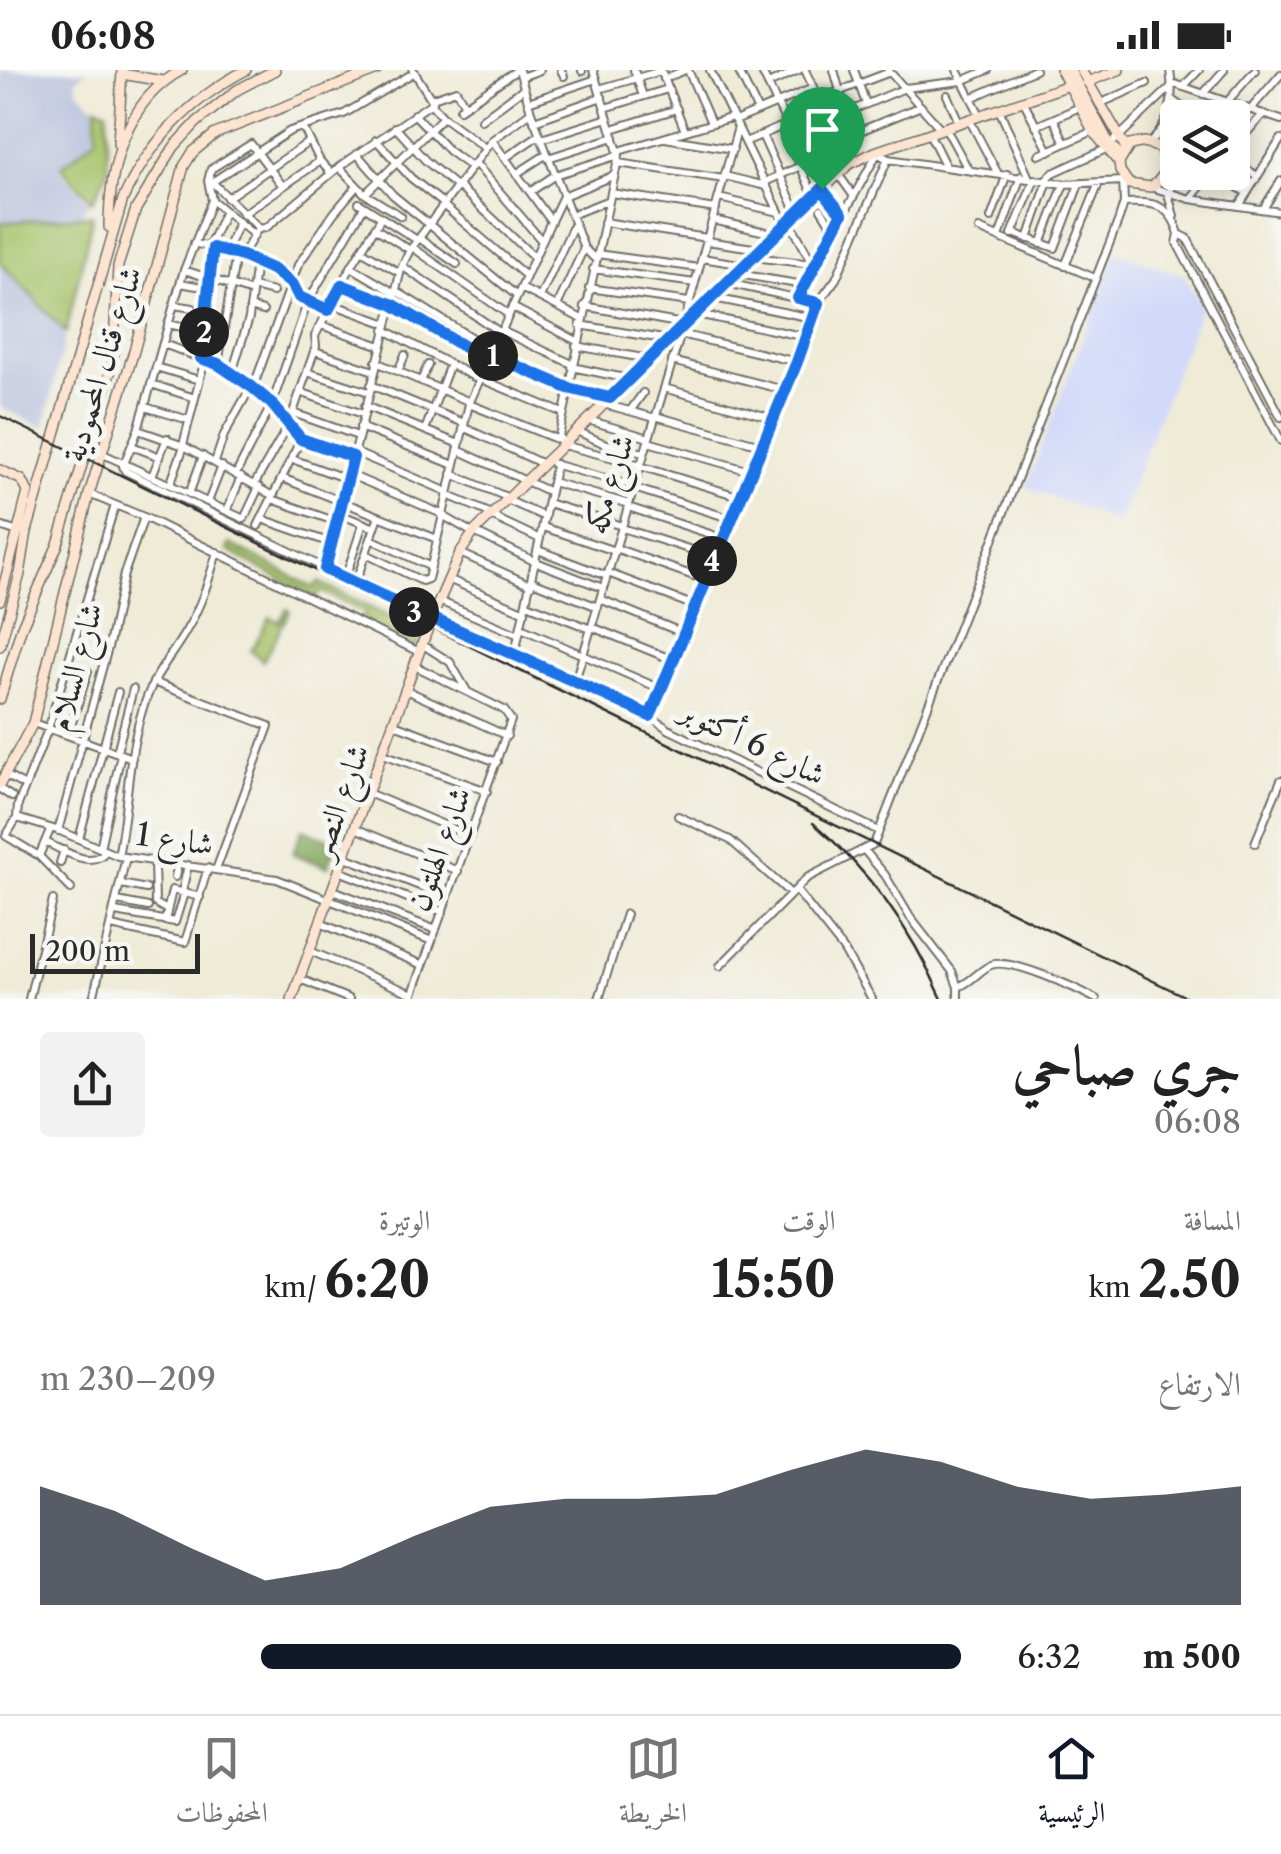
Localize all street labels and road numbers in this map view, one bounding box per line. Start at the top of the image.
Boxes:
street label: شارع قنال المحمودية [53,261,157,469]
street label: شارع مكه [575,429,650,541]
street label: شارع السلام [39,598,119,738]
street label: شارع 6 أكتوبر [668,687,833,801]
street label: شارع النصر [299,739,385,869]
street label: شارع الهلتون [398,781,486,919]
street label: شارع 1 [133,814,216,871]

